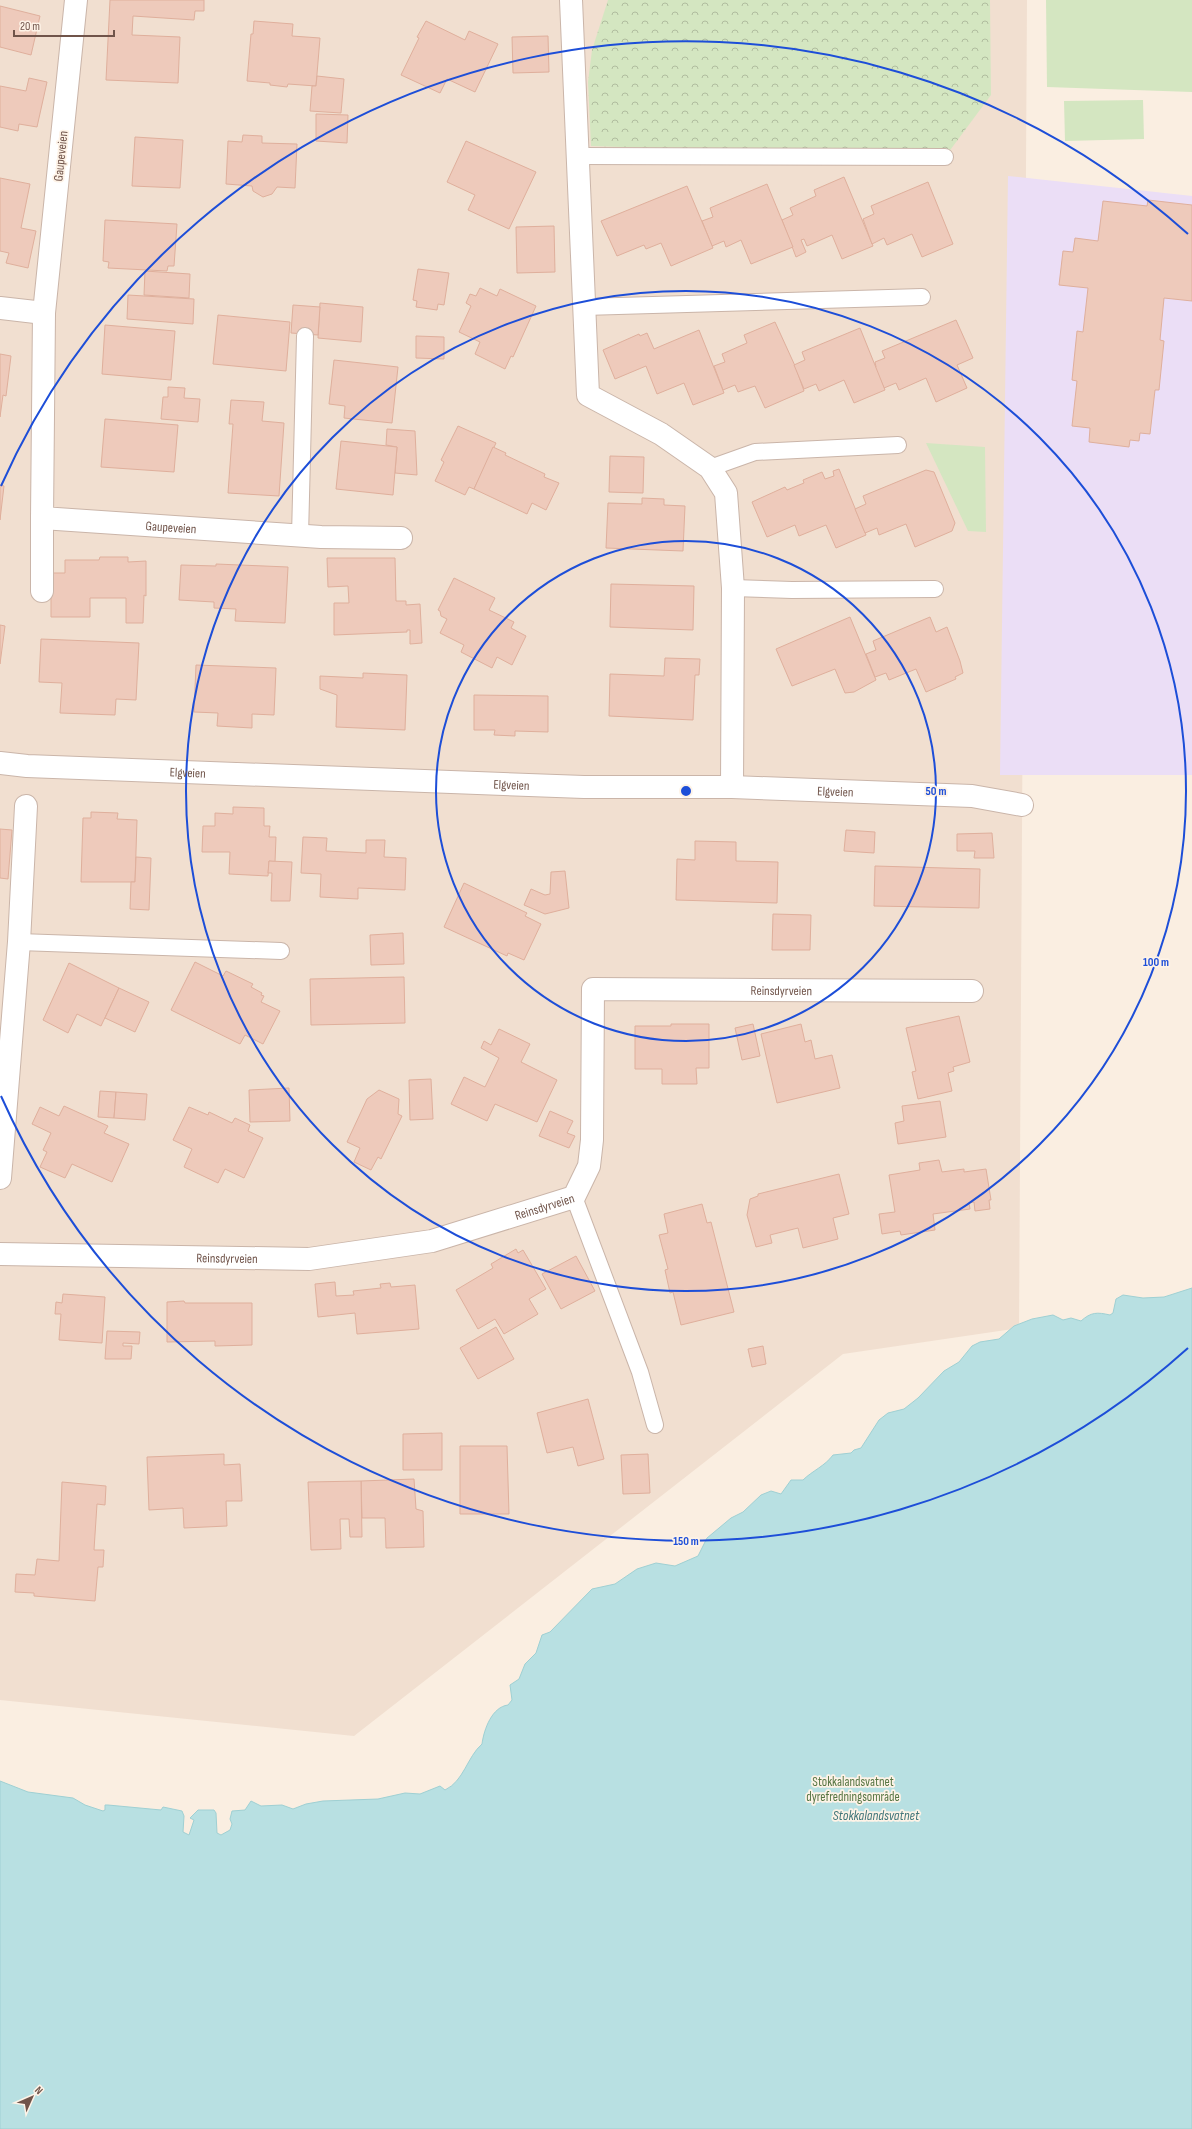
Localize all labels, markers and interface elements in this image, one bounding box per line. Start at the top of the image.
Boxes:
scale bar [14,12,114,38]
text: 20 m [20,19,40,34]
street label: Gaupeveien [50,130,72,182]
street label: Gaupeveien [145,518,197,537]
street label: Elgveien [169,764,206,782]
street label: Elgveien [493,777,530,794]
street label: Elgveien [817,783,854,801]
centre of rings [679,784,693,798]
text: 50 m [926,784,946,799]
text: 100 m [1143,955,1169,970]
street label: Reinsdyrveien [751,983,812,999]
street label: Reinsdyrveien [513,1190,576,1224]
street label: Reinsdyrveien [196,1250,258,1267]
text: 150 m [673,1534,699,1549]
park label: Stokkalandsvatnet dyrefredningsområde [806,1774,900,1805]
water label: Stokkalandsvatnet [833,1807,920,1824]
north arrow [12,2077,52,2117]
text: N [32,2084,45,2097]

